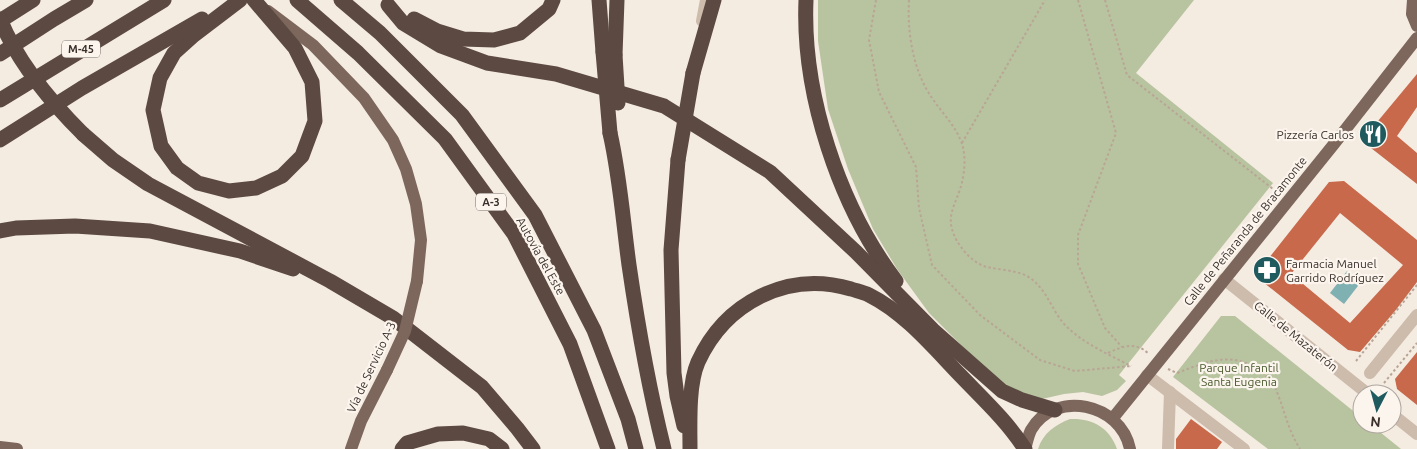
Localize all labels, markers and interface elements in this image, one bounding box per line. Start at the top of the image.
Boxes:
road number: M-45 [62,41,100,58]
restaurant icon: Pizzería Carlos [1358,119,1388,149]
place label: Pizzería Carlos [1277,128,1354,141]
street label: Calle de Peñaranda de Bracamonte [1181,154,1309,308]
road number: A-3 [476,193,506,210]
street label: Autovía del Este [514,215,568,297]
pharmacy icon: Farmacia Manuel Garrido Rodríguez [1252,255,1282,285]
place label: Farmacia Manuel Garrido Rodríguez [1286,257,1384,284]
street label: Calle de Mazaterón [1252,298,1340,374]
street label: Vía de Servicio A-3 [344,319,398,415]
park label: Parque Infantil Santa Eugenia [1199,361,1279,388]
north arrow [1352,384,1402,434]
text: N [1370,413,1382,430]

